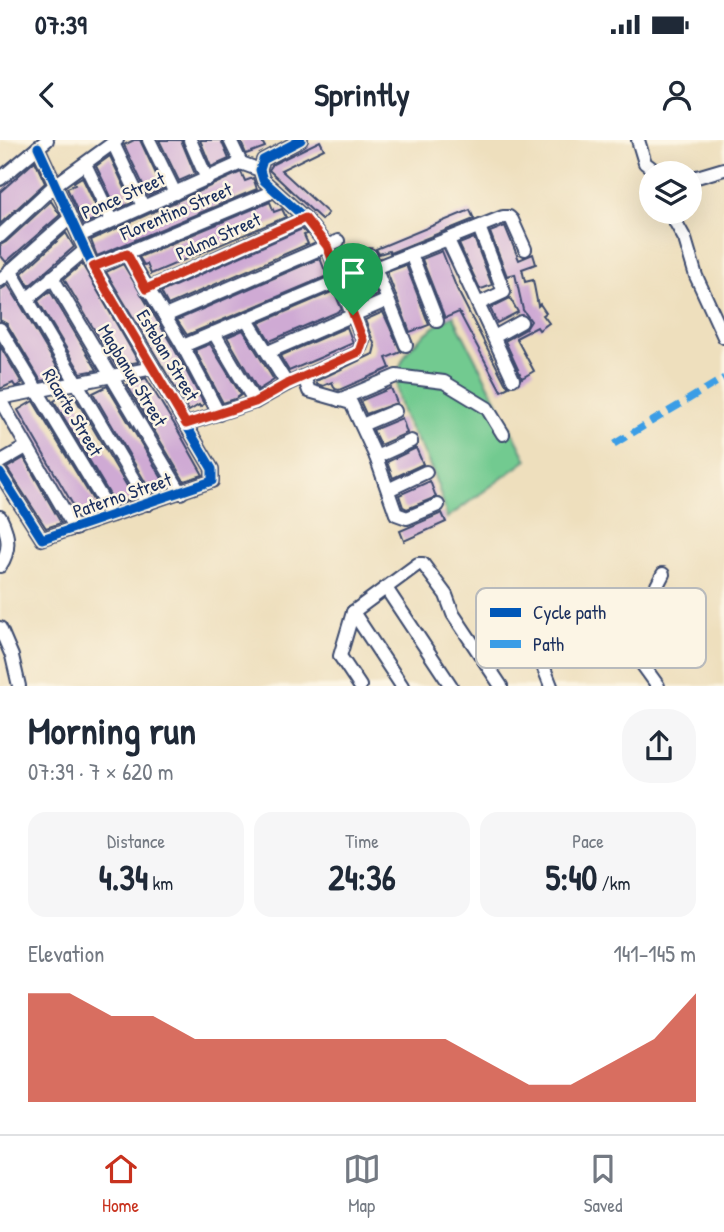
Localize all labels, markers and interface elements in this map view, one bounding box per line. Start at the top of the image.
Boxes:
text: 07:39 [35,7,87,42]
text: Sprintly [314,73,410,116]
icon: back [28,76,66,114]
icon: person [658,76,696,114]
map controls [639,161,702,224]
button: layers [639,161,702,224]
street label: Ponce Street [77,165,169,225]
street label: Florentino Street [115,176,236,247]
street label: Palma Street [171,206,265,266]
pin [323,243,383,315]
icon: arrive [334,254,372,292]
street label: Esteban Street [131,304,206,406]
street label: Magbanua Street [92,319,174,431]
street label: Ricarte Street [37,363,110,461]
street label: Paterno Street [69,466,175,524]
legend [476,588,706,668]
text: Cycle path [533,599,606,625]
text: Path [533,631,564,657]
text: Morning run [28,704,196,756]
button: share [622,709,696,783]
text: 07:39 · 7 × 620 m [28,756,173,787]
text: Distance [107,828,165,854]
text: Time [345,828,379,854]
text: Pace [572,828,604,854]
text: 4.34 [99,854,148,901]
text: 24:36 [328,854,396,901]
text: 5:40 [546,854,597,901]
text: km [148,870,173,896]
text: /km [597,870,630,896]
text: Elevation [28,938,104,969]
text: 141–145 m [613,938,696,969]
tab: Home [102,1150,140,1218]
tab: Map [343,1150,381,1218]
tab: Saved [584,1150,622,1218]

